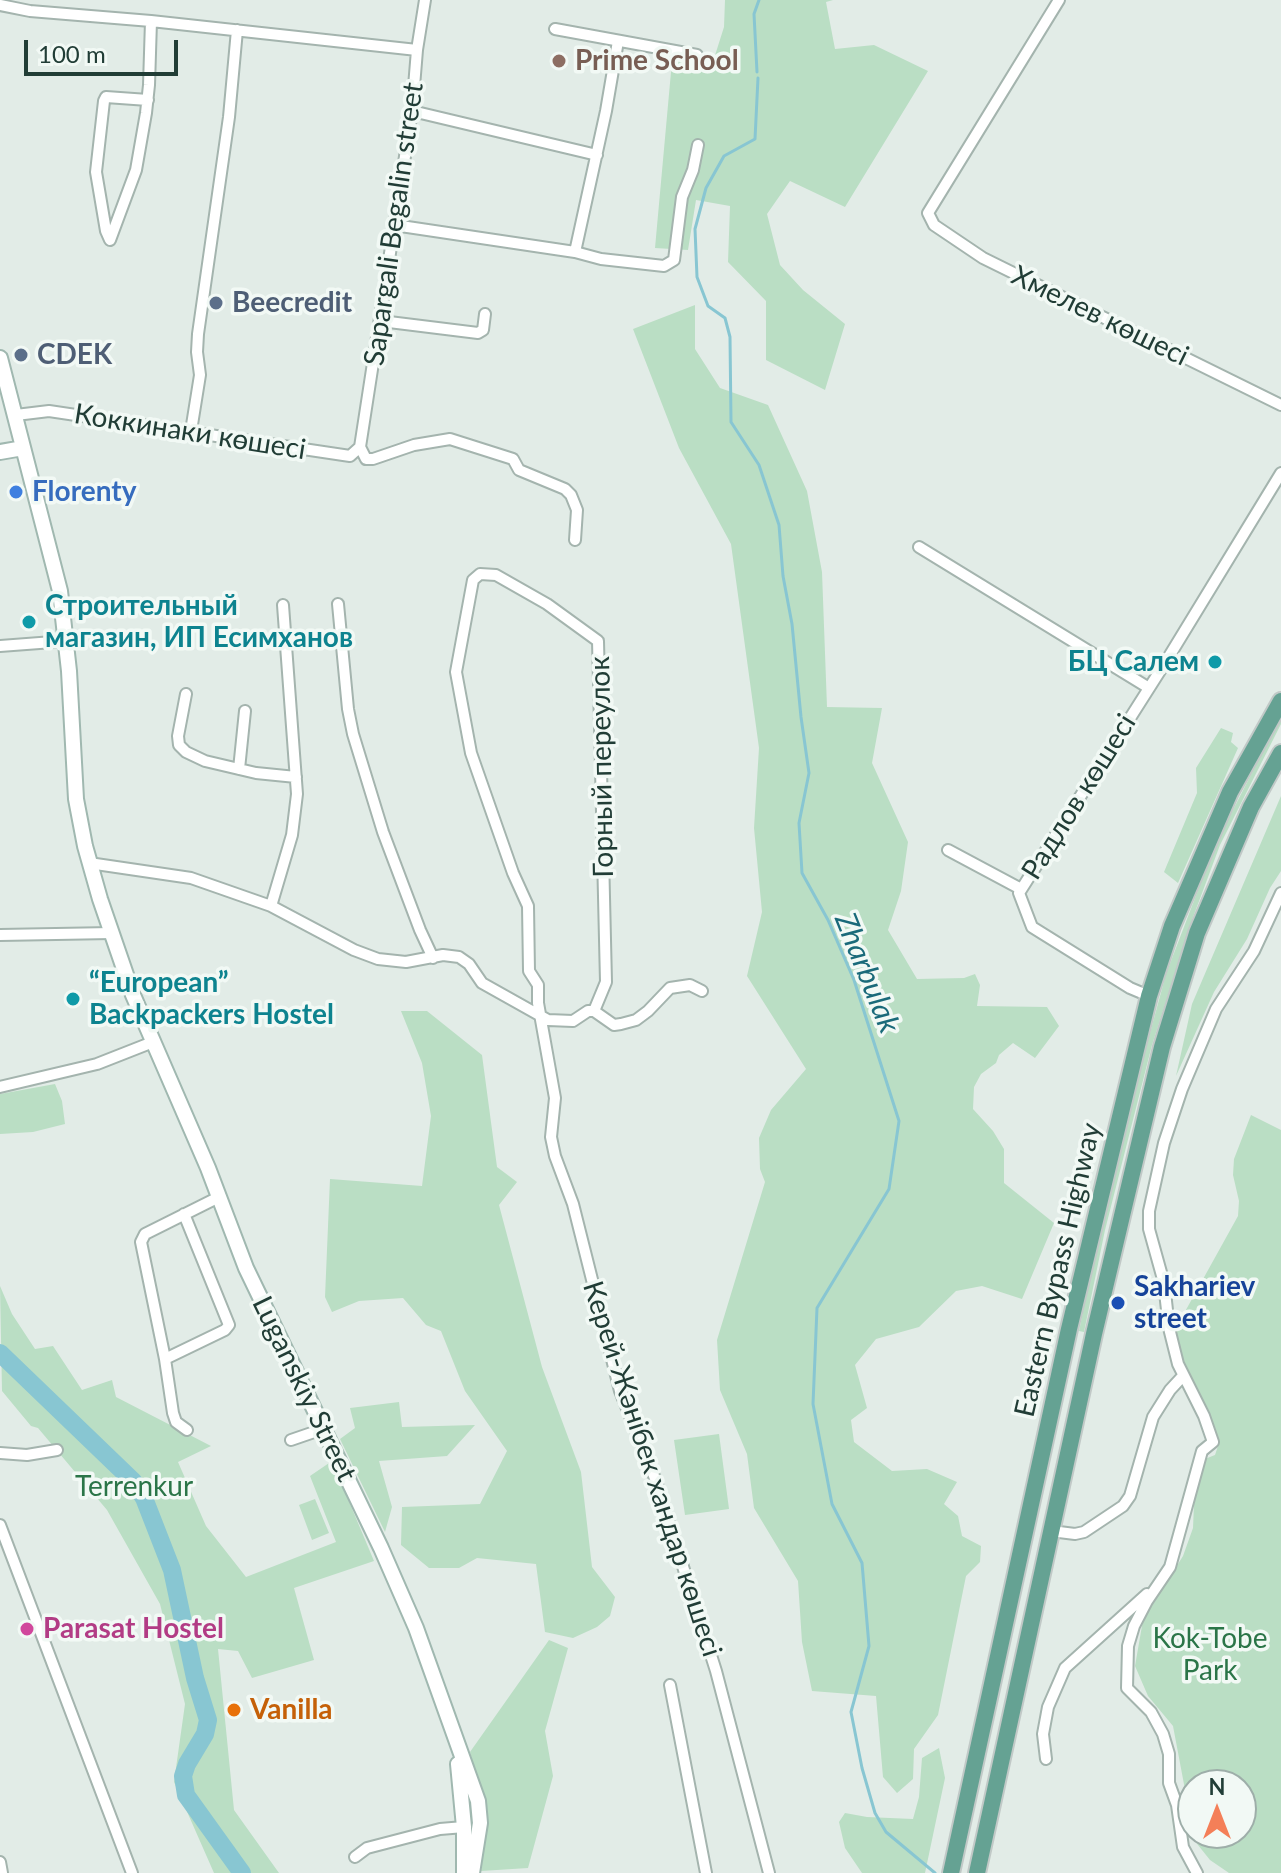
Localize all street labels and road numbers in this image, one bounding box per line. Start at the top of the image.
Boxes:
street label: Sapargali Begalin street [357,80,431,368]
street label: Хмелев көшесі [1006,259,1194,373]
street label: Коккинаки көшесі [72,397,308,467]
street label: Горный переулок [583,656,621,878]
street label: Радлов көшесі [1015,708,1143,886]
street label: Eastern Bypass Highway [1008,1120,1108,1420]
street label: Керей-Жәнібек хандар көшесі [575,1277,729,1661]
street label: Luganskiy Street [245,1291,363,1487]

